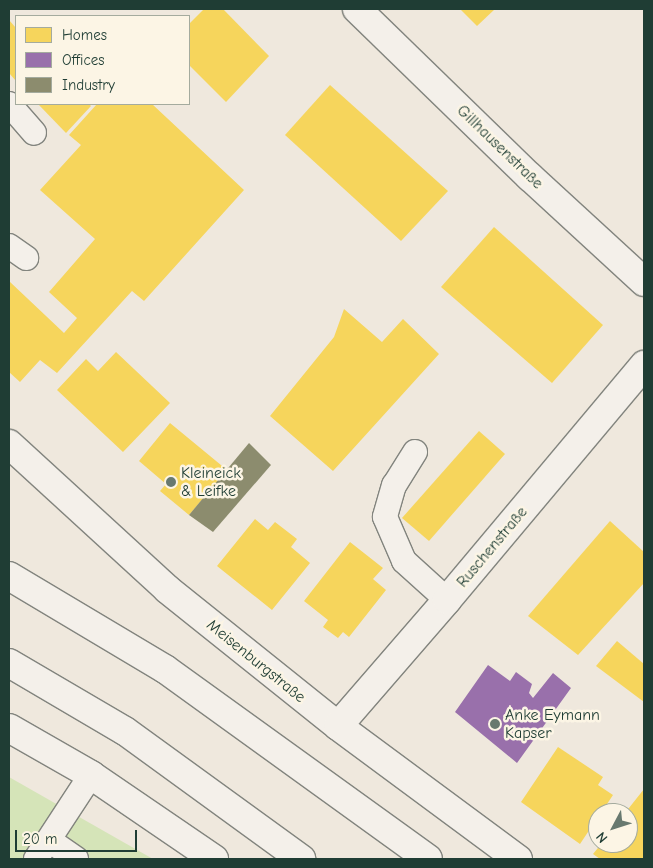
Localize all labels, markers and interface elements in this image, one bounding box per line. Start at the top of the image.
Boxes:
legend [15,15,190,105]
text: Homes [62,26,107,44]
text: Offices [62,51,104,69]
text: Industry [62,76,115,94]
street label: Gillhausenstraße [453,101,547,193]
place label: Kleineick & Leifke [181,463,241,501]
marker: Kleineick & Leifke [165,476,177,488]
street label: Ruschenstraße [453,503,531,591]
street label: Meisenburgstraße [203,615,309,707]
place label: Anke Eymann Kapser [505,705,600,743]
marker: Anke Eymann Kapser [489,718,501,730]
north arrow [588,803,638,853]
scale bar [18,820,140,852]
text: N [592,828,611,846]
text: 20 m [23,830,57,848]

